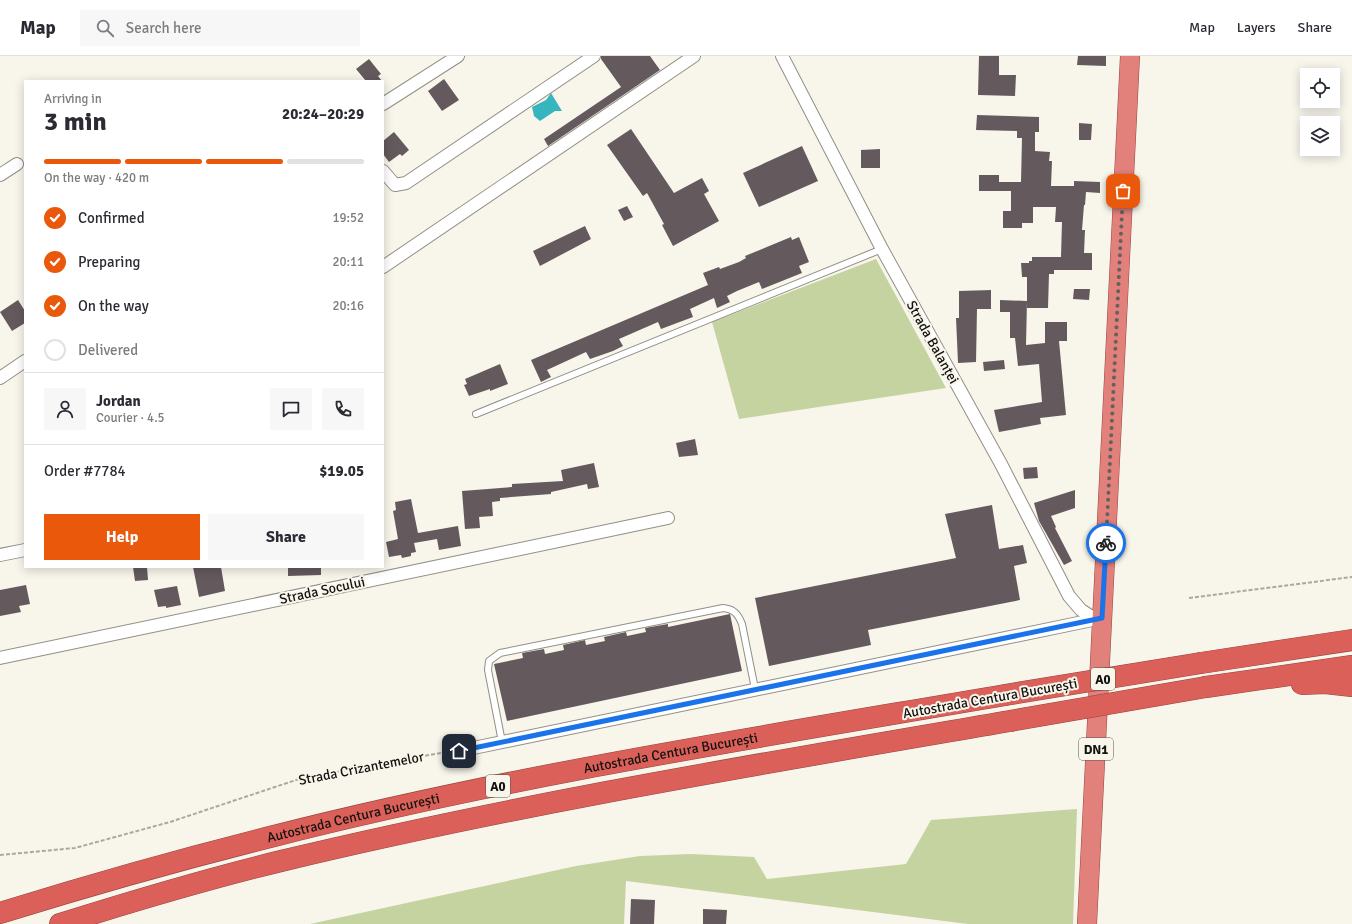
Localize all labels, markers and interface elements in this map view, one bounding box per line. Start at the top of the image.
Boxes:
search box [80,10,360,46]
text: Map [20,16,56,40]
icon: search [94,17,116,39]
text: Search here [126,19,201,37]
text: Map [1189,19,1215,36]
text: Layers [1237,19,1276,36]
text: Share [1298,19,1332,36]
map controls [1300,68,1340,156]
button: locate [1300,68,1340,108]
text: Arriving in [44,91,102,107]
text: 20:24–20:29 [282,105,364,123]
text: 3 min [44,106,107,138]
button: layers [1300,116,1340,156]
text: On the way · 420 m [44,170,149,186]
pin [1106,174,1140,208]
icon: bag [1112,180,1134,202]
icon: check [44,207,66,229]
text: Confirmed [78,209,145,227]
text: 19:52 [332,210,364,226]
icon: check [44,251,66,273]
text: Preparing [78,253,141,271]
text: 20:11 [332,254,364,270]
icon: check [44,295,66,317]
text: On the way [78,297,149,315]
text: 20:16 [332,298,364,314]
street label: Strada Balanței [903,298,962,387]
text: Delivered [78,341,138,359]
button: person [44,388,86,430]
button: chat [270,388,312,430]
button: phone [322,388,364,430]
text: Jordan [96,392,141,410]
text: Courier · 4.5 [96,410,165,426]
text: Order #7784 [44,462,126,480]
text: $19.05 [319,462,364,480]
button: Help [44,514,200,560]
button: Share [208,514,364,560]
courier [1086,523,1126,563]
icon: bike [1095,532,1117,554]
street label: Strada Socului [278,573,366,608]
road number: A0 [1091,668,1115,690]
street label: Autostrada Centura București [902,675,1079,722]
street label: Autostrada Centura București [582,729,759,777]
pin [442,734,476,768]
road number: DN1 [1079,738,1113,760]
icon: home [448,740,470,762]
street label: Strada Crizantemelor [297,748,426,789]
road number: A0 [486,775,510,797]
street label: Autostrada Centura București [265,790,441,846]

